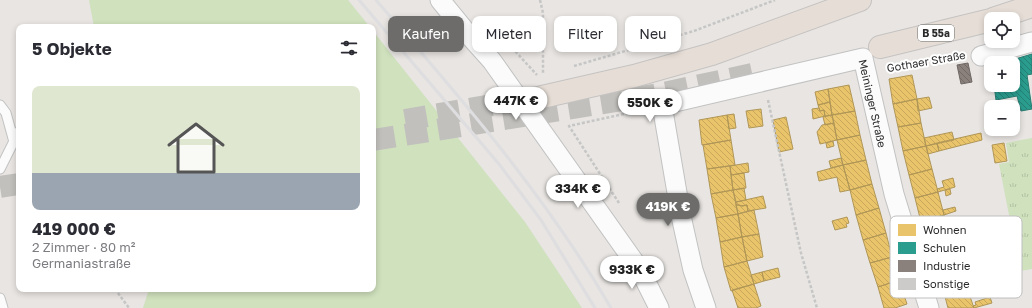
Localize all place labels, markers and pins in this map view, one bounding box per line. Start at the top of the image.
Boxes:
pin: 447K € [483,87,549,121]
pin: 550K € [617,89,683,123]
pin: 334K € [545,175,611,209]
pin: 419K € [635,193,701,227]
pin: 933K € [599,256,665,290]

